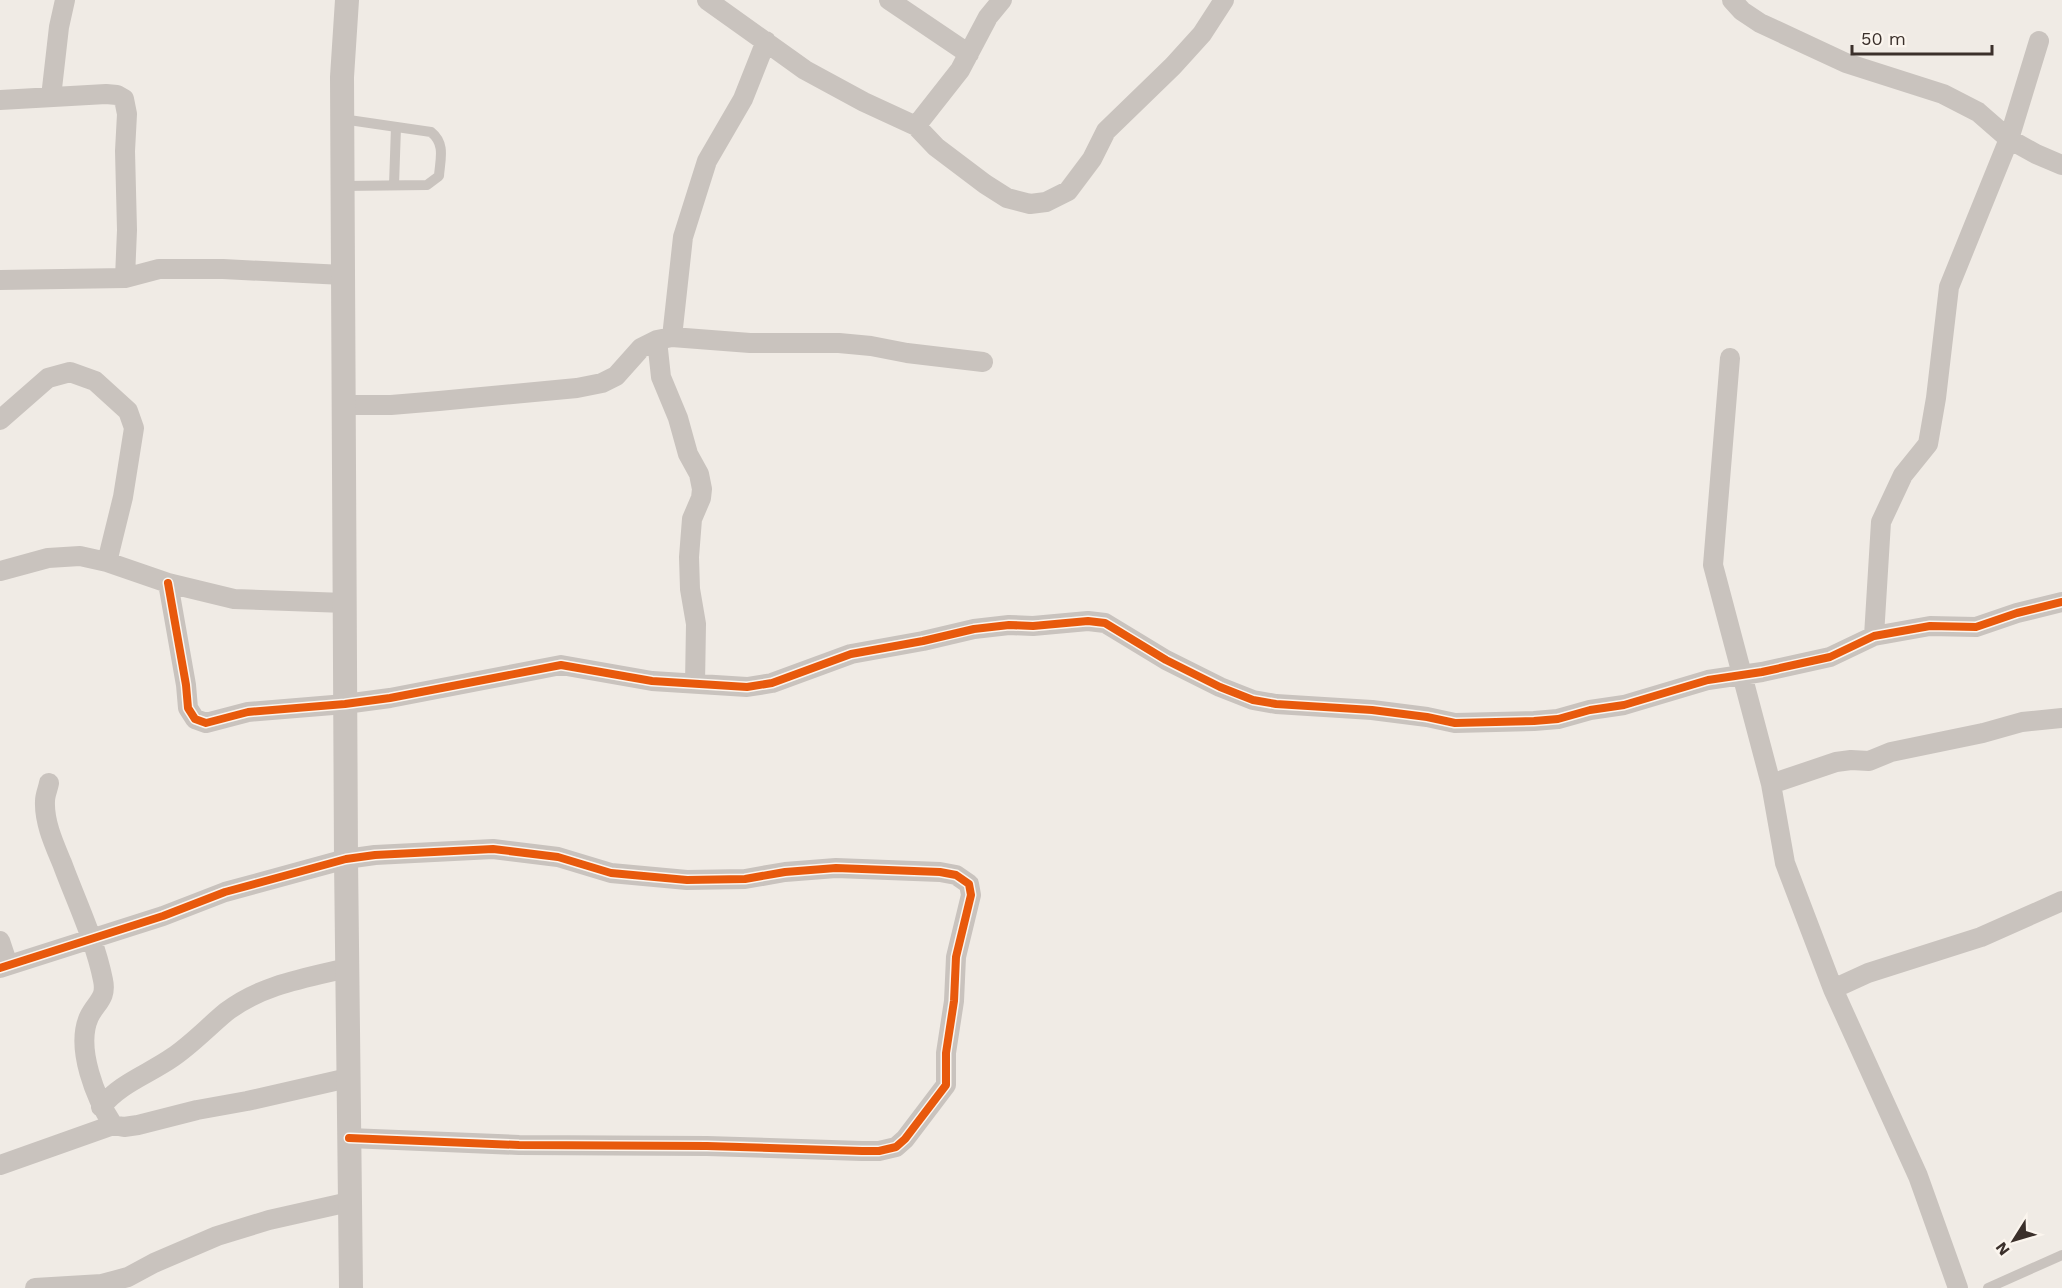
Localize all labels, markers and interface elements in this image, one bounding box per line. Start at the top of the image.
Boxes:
scale bar [1852,18,1992,56]
text: 50 m [1861,28,1906,49]
north arrow [1984,1210,2044,1270]
text: N [1991,1238,2014,1259]

